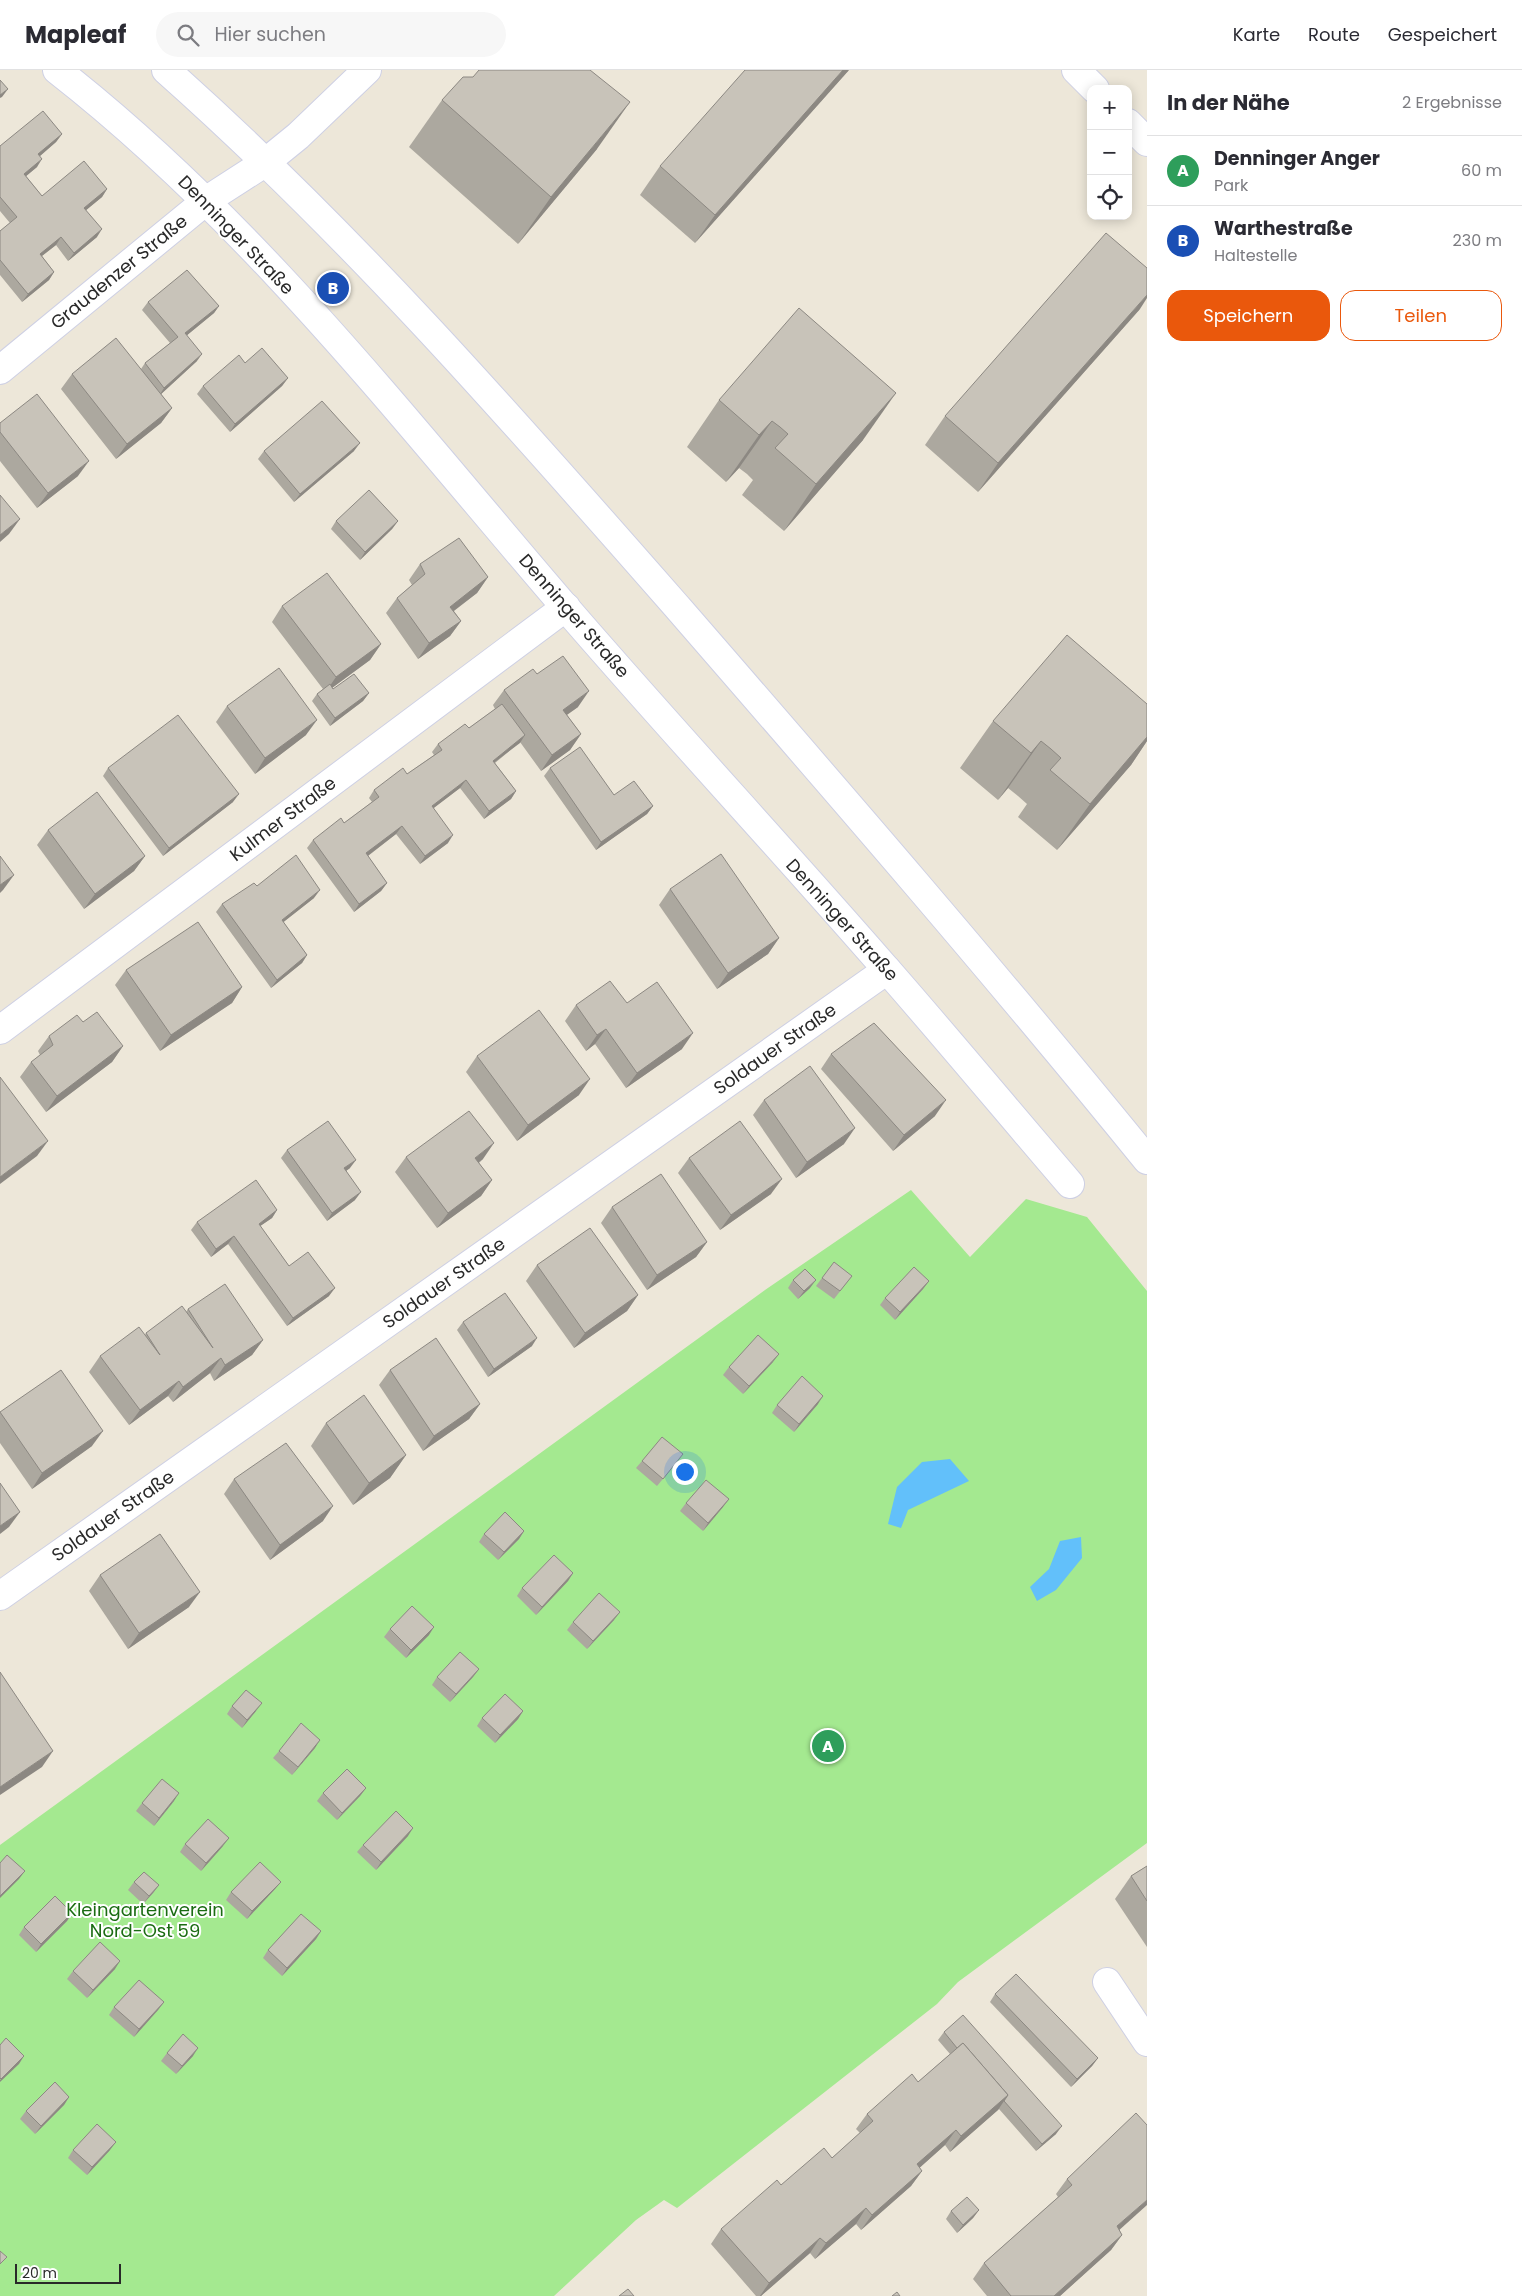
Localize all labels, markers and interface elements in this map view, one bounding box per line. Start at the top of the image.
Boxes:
search box [156,12,506,57]
text: Mapleaf [25,18,126,51]
icon: search [174,21,202,49]
text: Hier suchen [214,21,326,48]
text: Karte [1233,22,1280,47]
text: Route [1308,22,1360,47]
text: Gespeichert [1388,22,1497,47]
map controls [1087,85,1132,220]
button: + [1087,85,1132,130]
text: In der Nähe [1167,88,1290,117]
text: 2 Ergebnisse [1402,91,1502,114]
button: − [1087,130,1132,175]
text: Denninger Anger [1214,145,1380,172]
text: A [1177,159,1189,182]
text: 60 m [1461,159,1502,182]
street label: Denninger Straße [173,169,300,300]
text: Park [1214,174,1248,197]
button: locate [1087,175,1132,220]
street label: Graudenzer Straße [45,209,192,335]
text: Warthestraße [1214,215,1353,242]
text: B [1178,229,1188,252]
text: 230 m [1453,229,1502,252]
text: Haltestelle [1214,244,1297,267]
pin: B [317,269,349,307]
button: Speichern [1167,290,1330,341]
button: Teilen [1340,290,1502,341]
street label: Denninger Straße [513,548,635,683]
street label: Kulmer Straße [224,770,341,867]
street label: Denninger Straße [781,853,904,986]
street label: Soldauer Straße [708,997,841,1100]
street label: Soldauer Straße [377,1231,510,1334]
your location [672,1459,698,1485]
street label: Soldauer Straße [46,1464,179,1567]
pin: A [812,1727,844,1765]
park label: Kleingartenverein Nord-Ost 59 [66,1897,224,1943]
scale bar [15,2261,121,2284]
text: 20 m [22,2263,57,2283]

